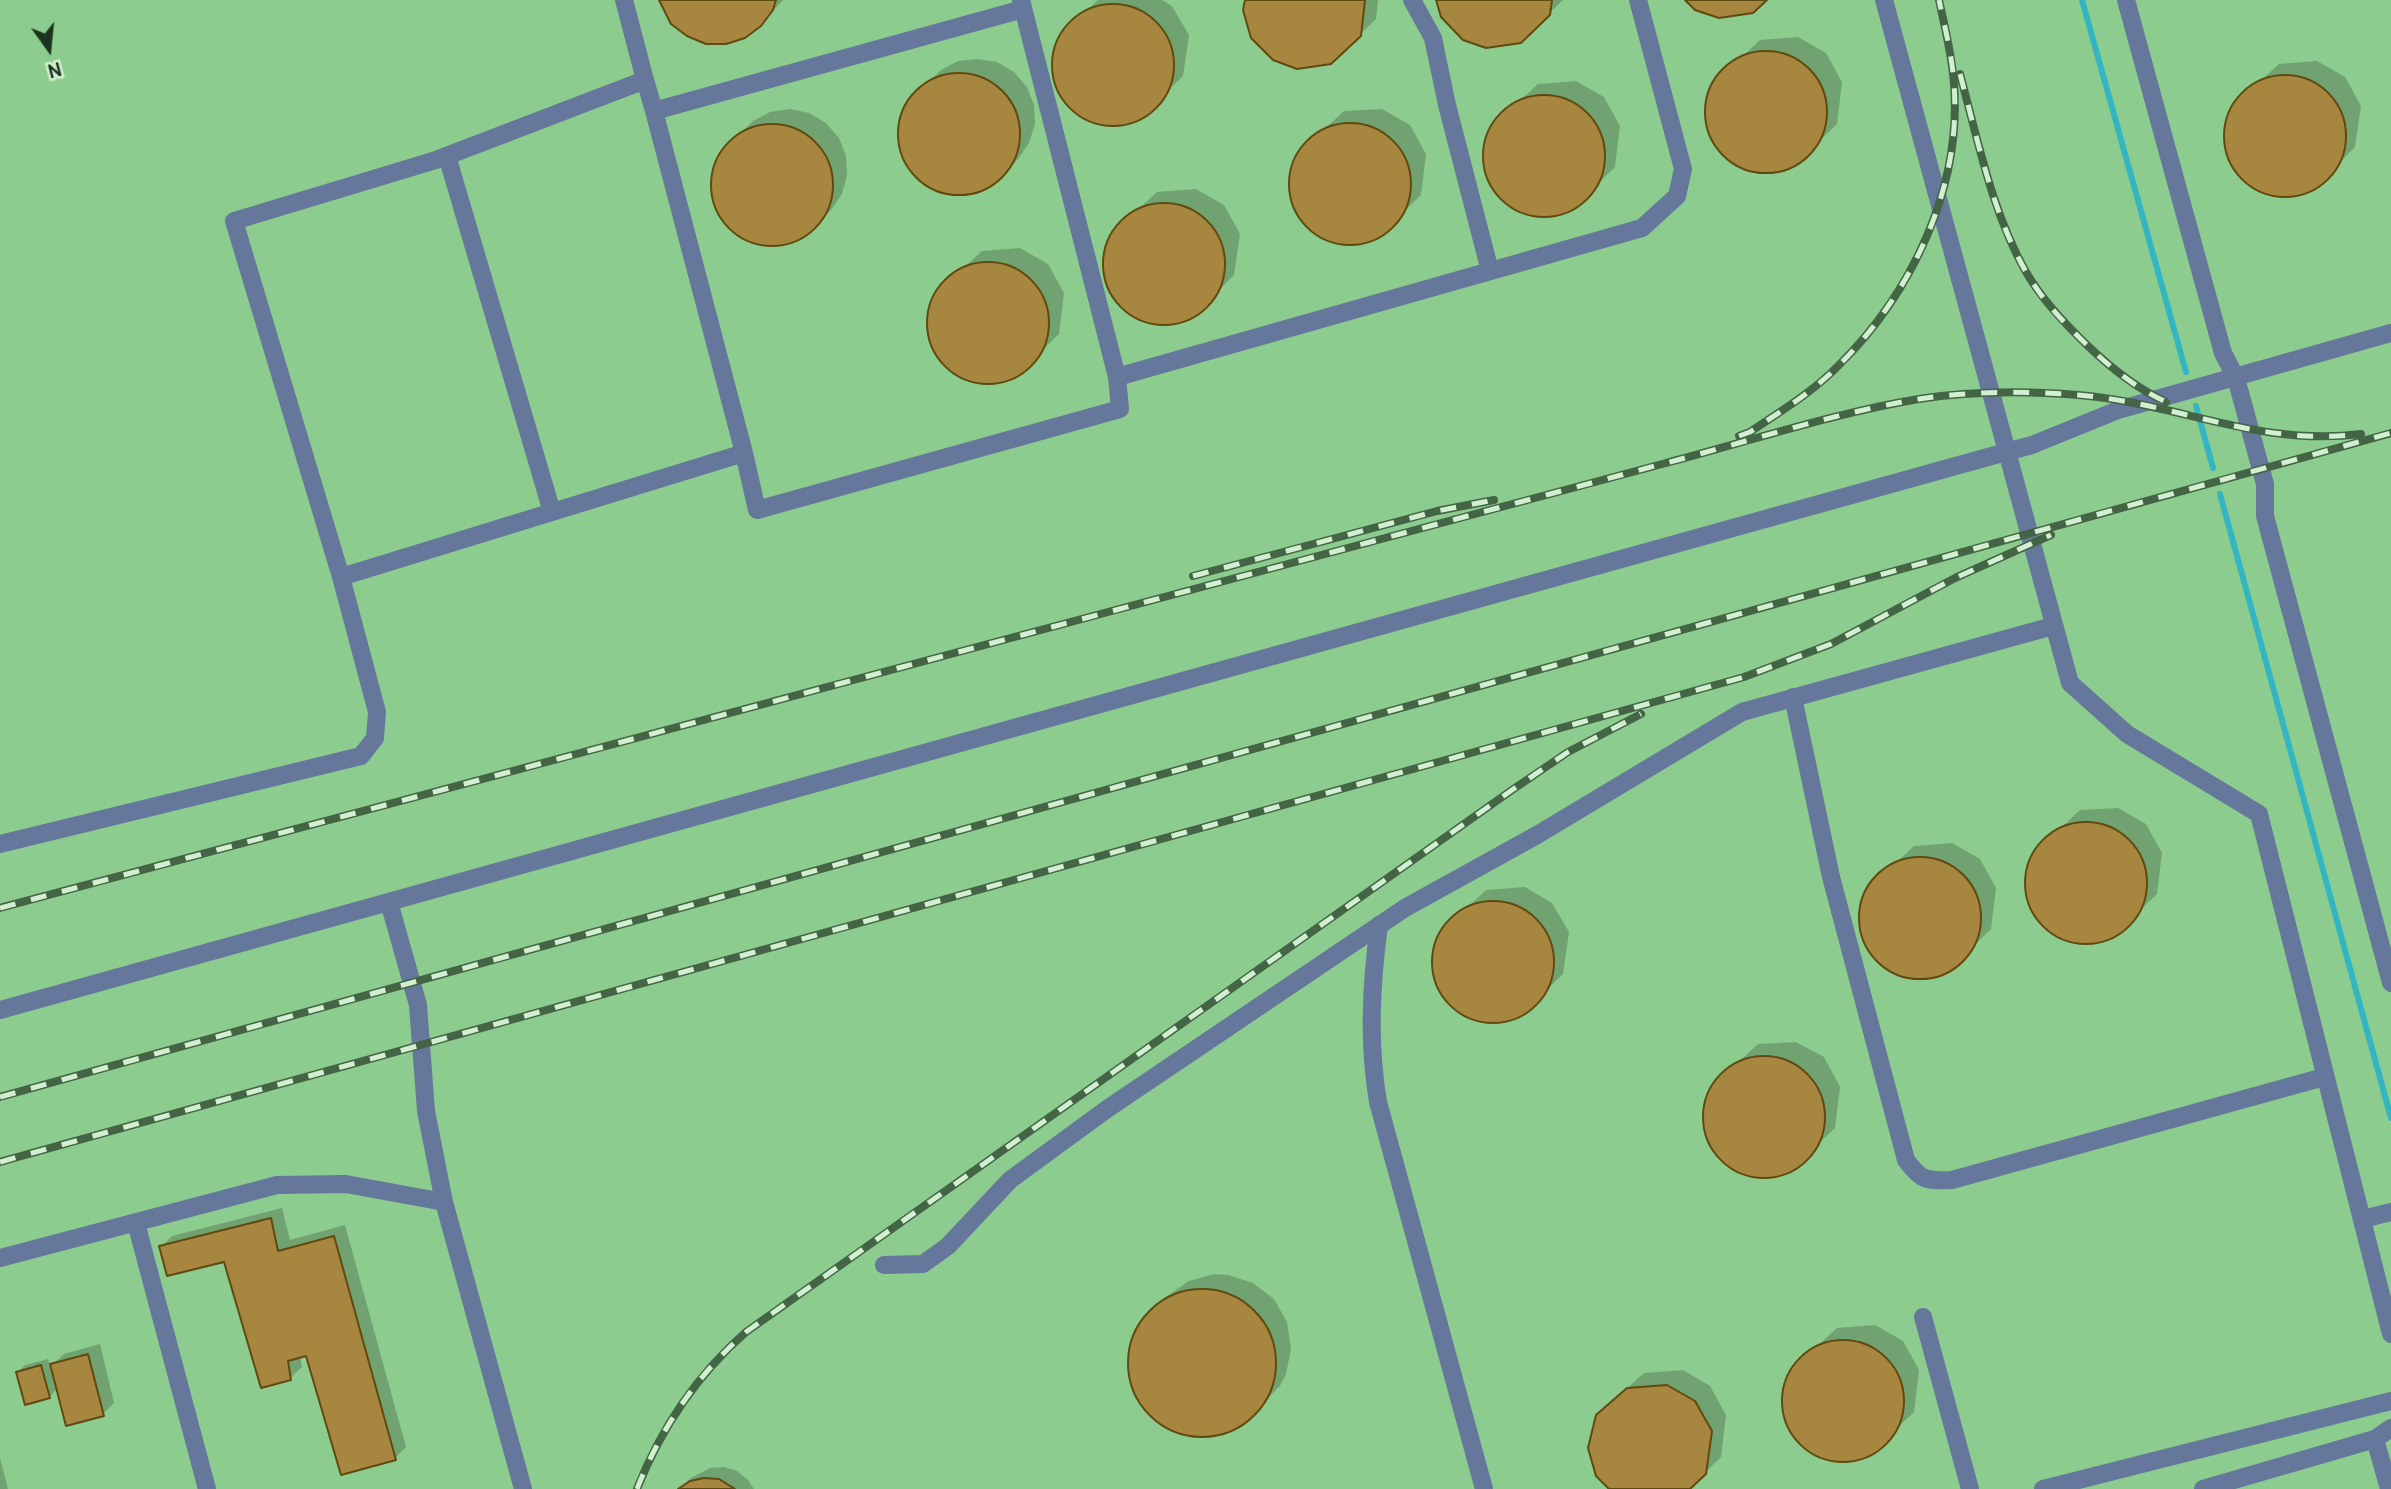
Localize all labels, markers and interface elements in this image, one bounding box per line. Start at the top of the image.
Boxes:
north arrow [14,14,84,84]
text: N [45,57,64,83]

